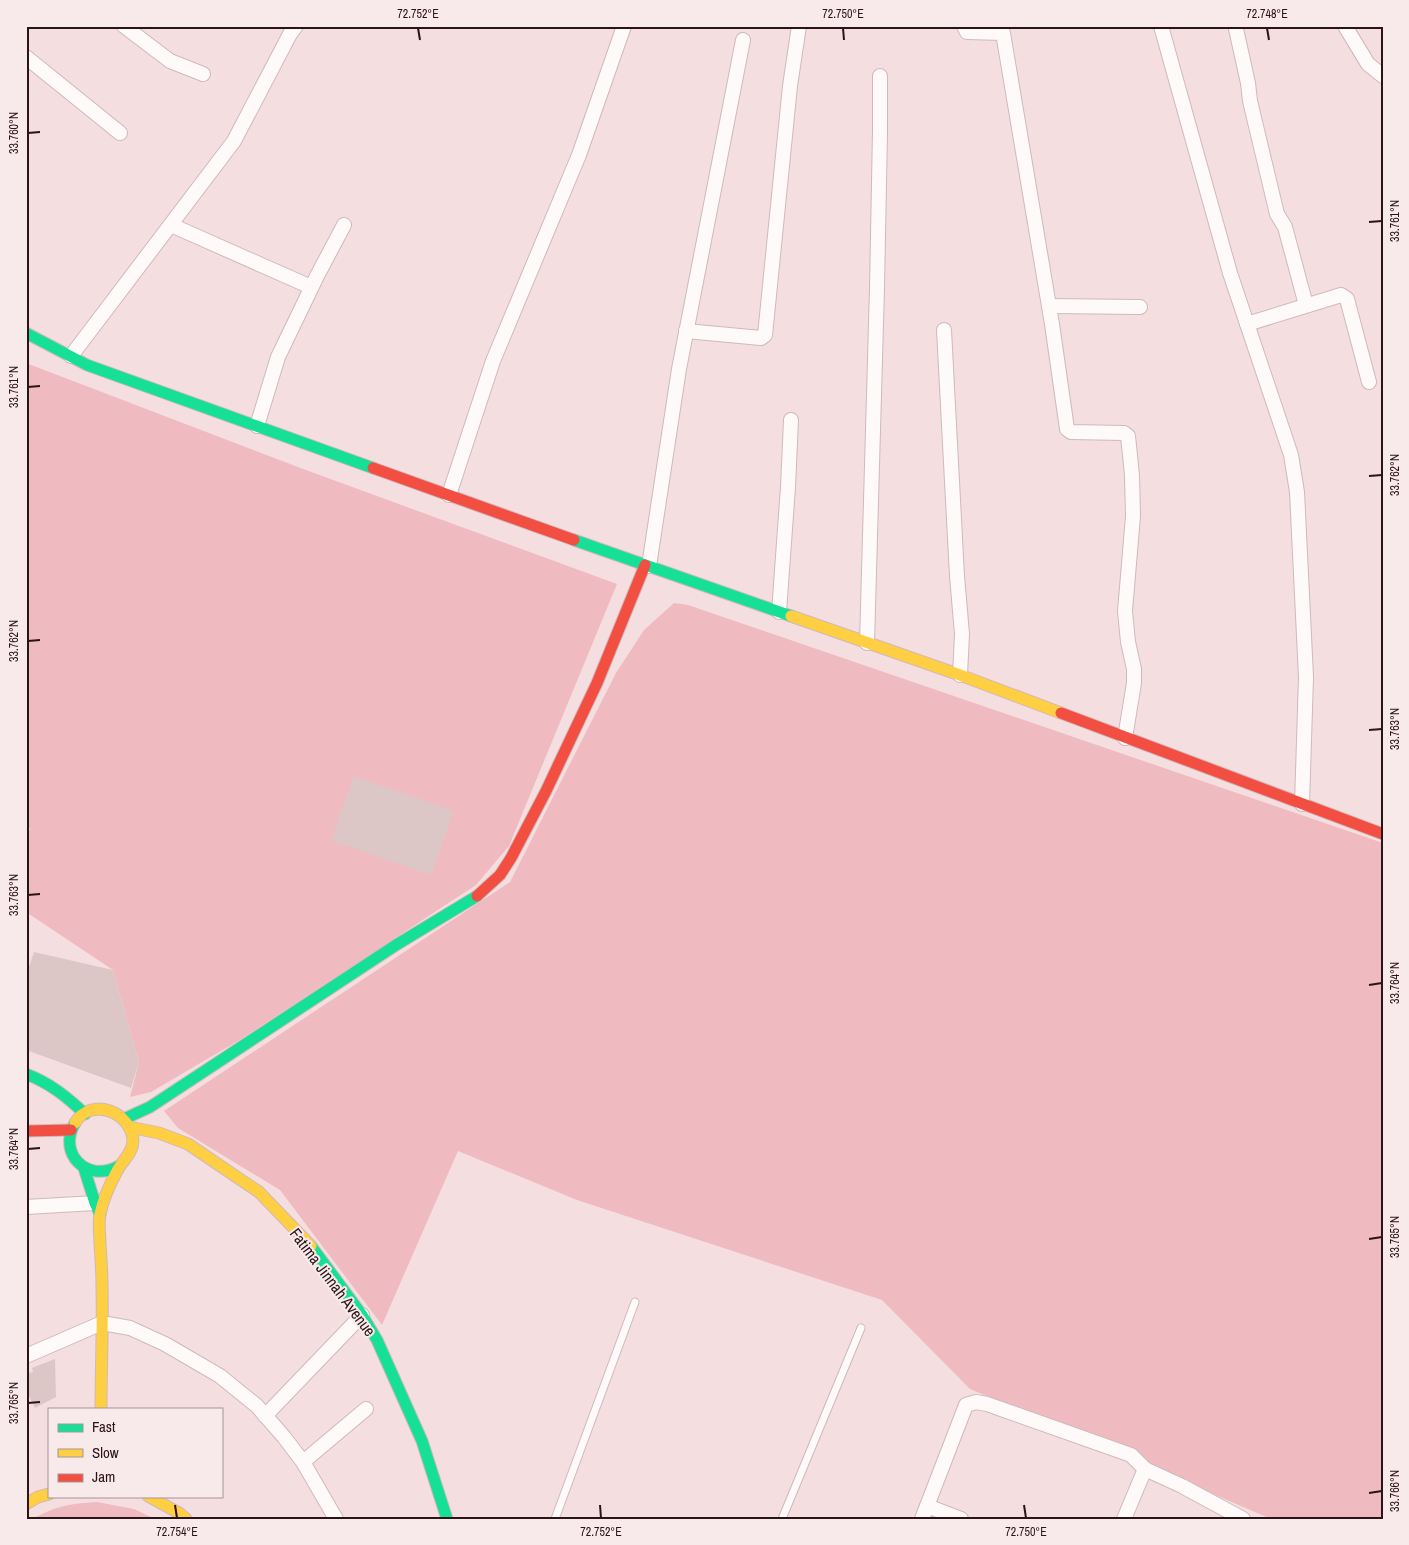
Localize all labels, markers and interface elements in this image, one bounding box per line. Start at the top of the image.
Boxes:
text: 72.752°E [397,6,439,22]
text: 72.750°E [822,6,864,22]
text: 72.748°E [1246,6,1288,22]
text: 33.760°N [6,112,22,154]
text: 33.761°N [1387,200,1403,242]
text: 33.761°N [6,366,22,408]
text: 33.762°N [1387,454,1403,496]
text: 33.762°N [6,620,22,662]
text: 33.763°N [1387,708,1403,750]
text: 33.763°N [6,874,22,916]
text: 33.764°N [1387,962,1403,1004]
text: 33.764°N [6,1128,22,1170]
text: 33.765°N [1387,1216,1403,1258]
street label: Fatima Jinnah Avenue [285,1223,381,1341]
text: 33.765°N [6,1382,22,1424]
legend [48,1408,222,1498]
text: Fast [92,1416,116,1437]
text: Slow [92,1442,119,1463]
text: Jam [92,1466,115,1487]
text: 33.766°N [1387,1470,1403,1512]
text: 72.754°E [156,1524,198,1540]
text: 72.752°E [580,1524,622,1540]
text: 72.750°E [1005,1524,1047,1540]

